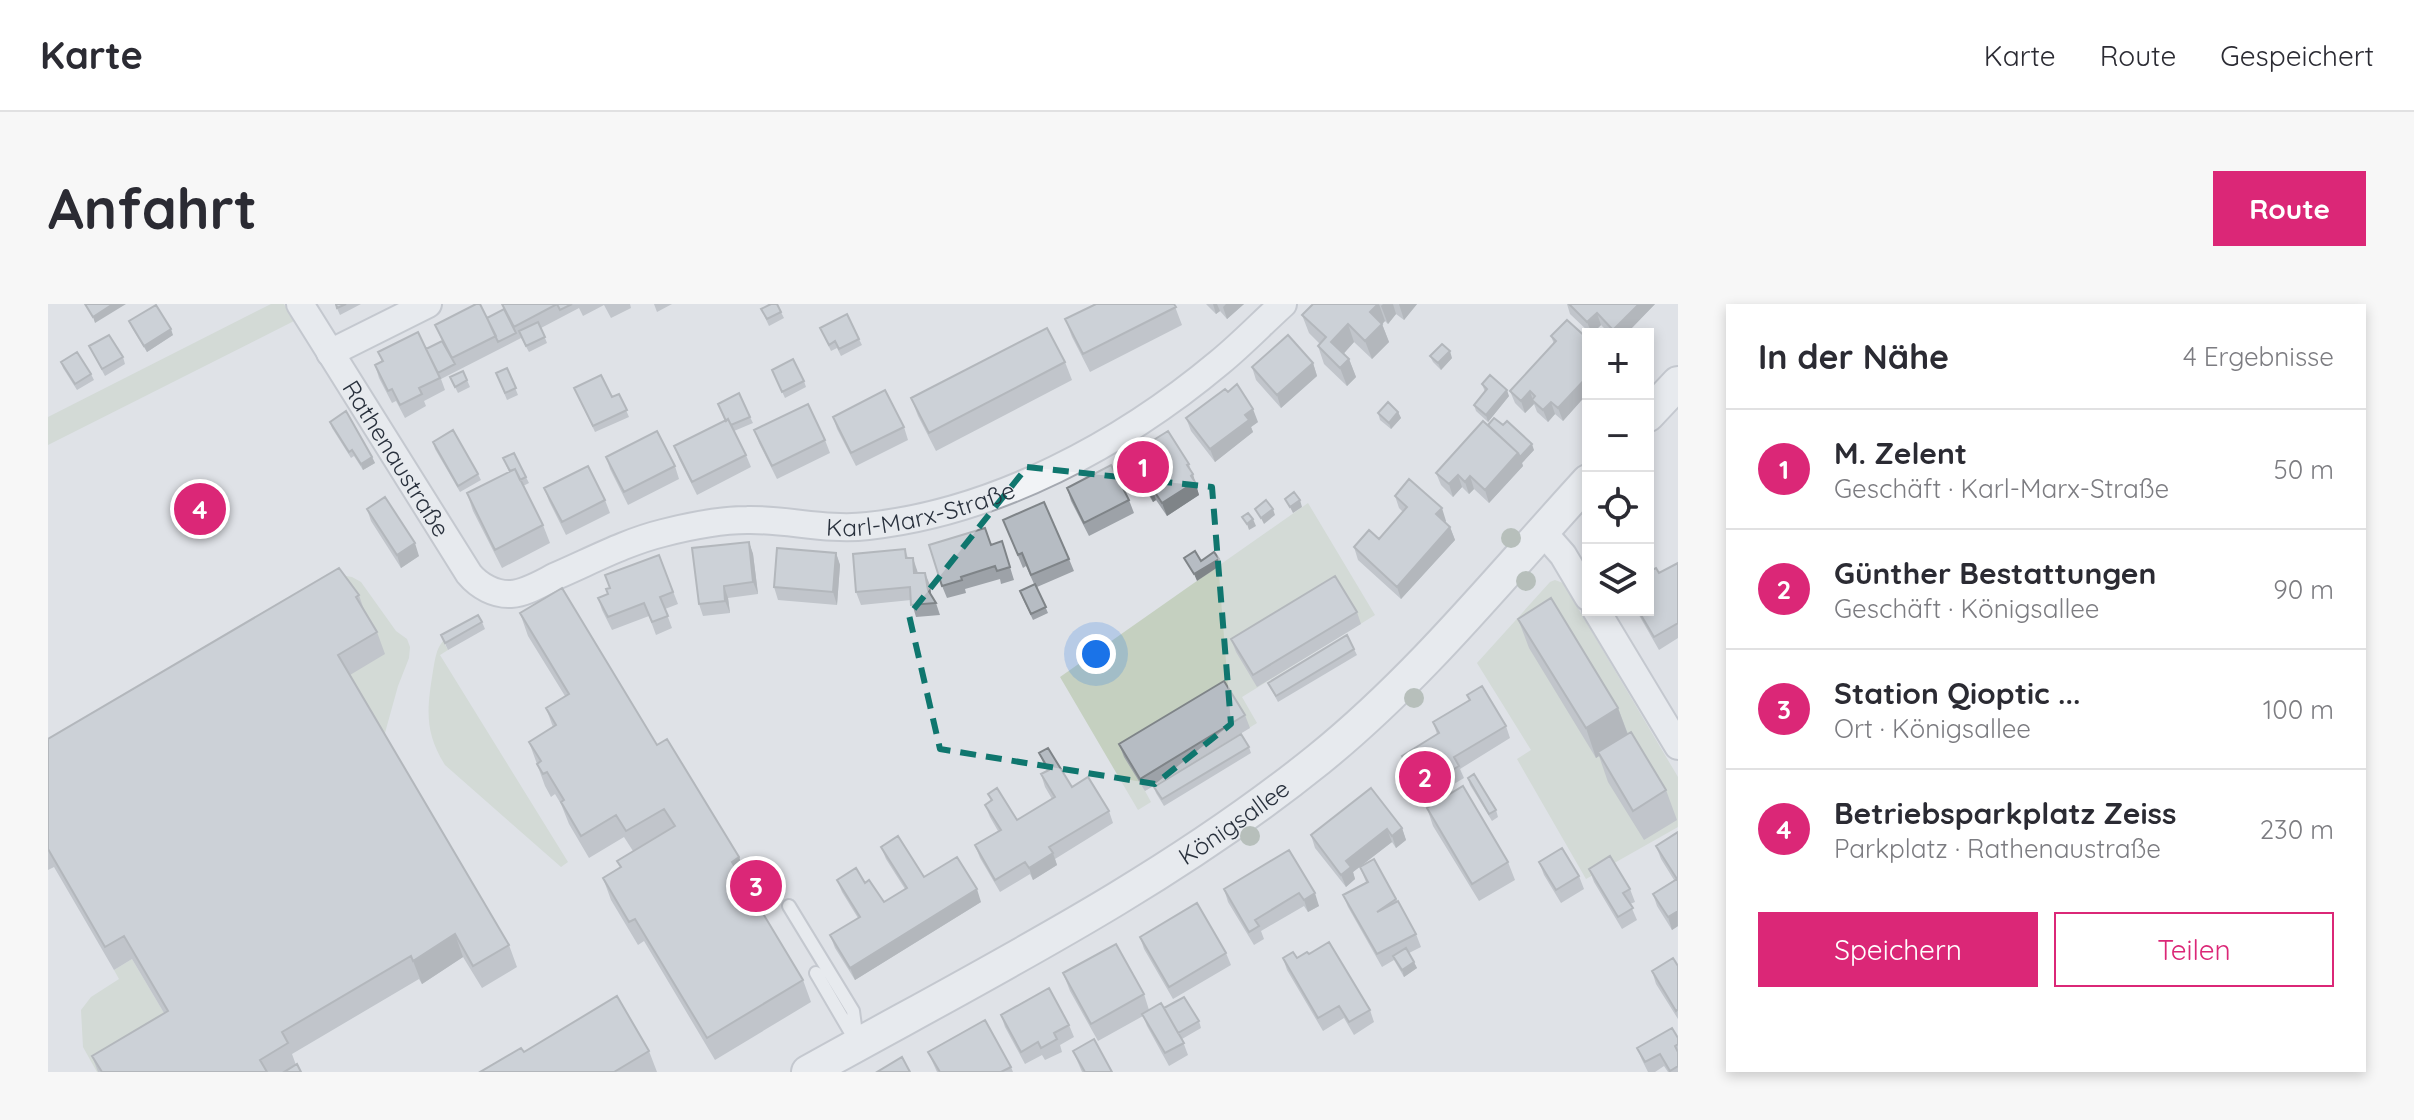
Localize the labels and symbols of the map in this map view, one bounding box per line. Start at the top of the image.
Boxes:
street label: Rathenaustraße [336,374,457,542]
pin: 1 [1117,437,1169,497]
street label: Karl-Marx-Straße [825,474,1019,542]
pin: 4 [174,479,226,539]
your location [1076,634,1116,674]
pin: 2 [1399,747,1451,807]
street label: Königsallee [1173,773,1295,871]
pin: 3 [730,856,782,916]

